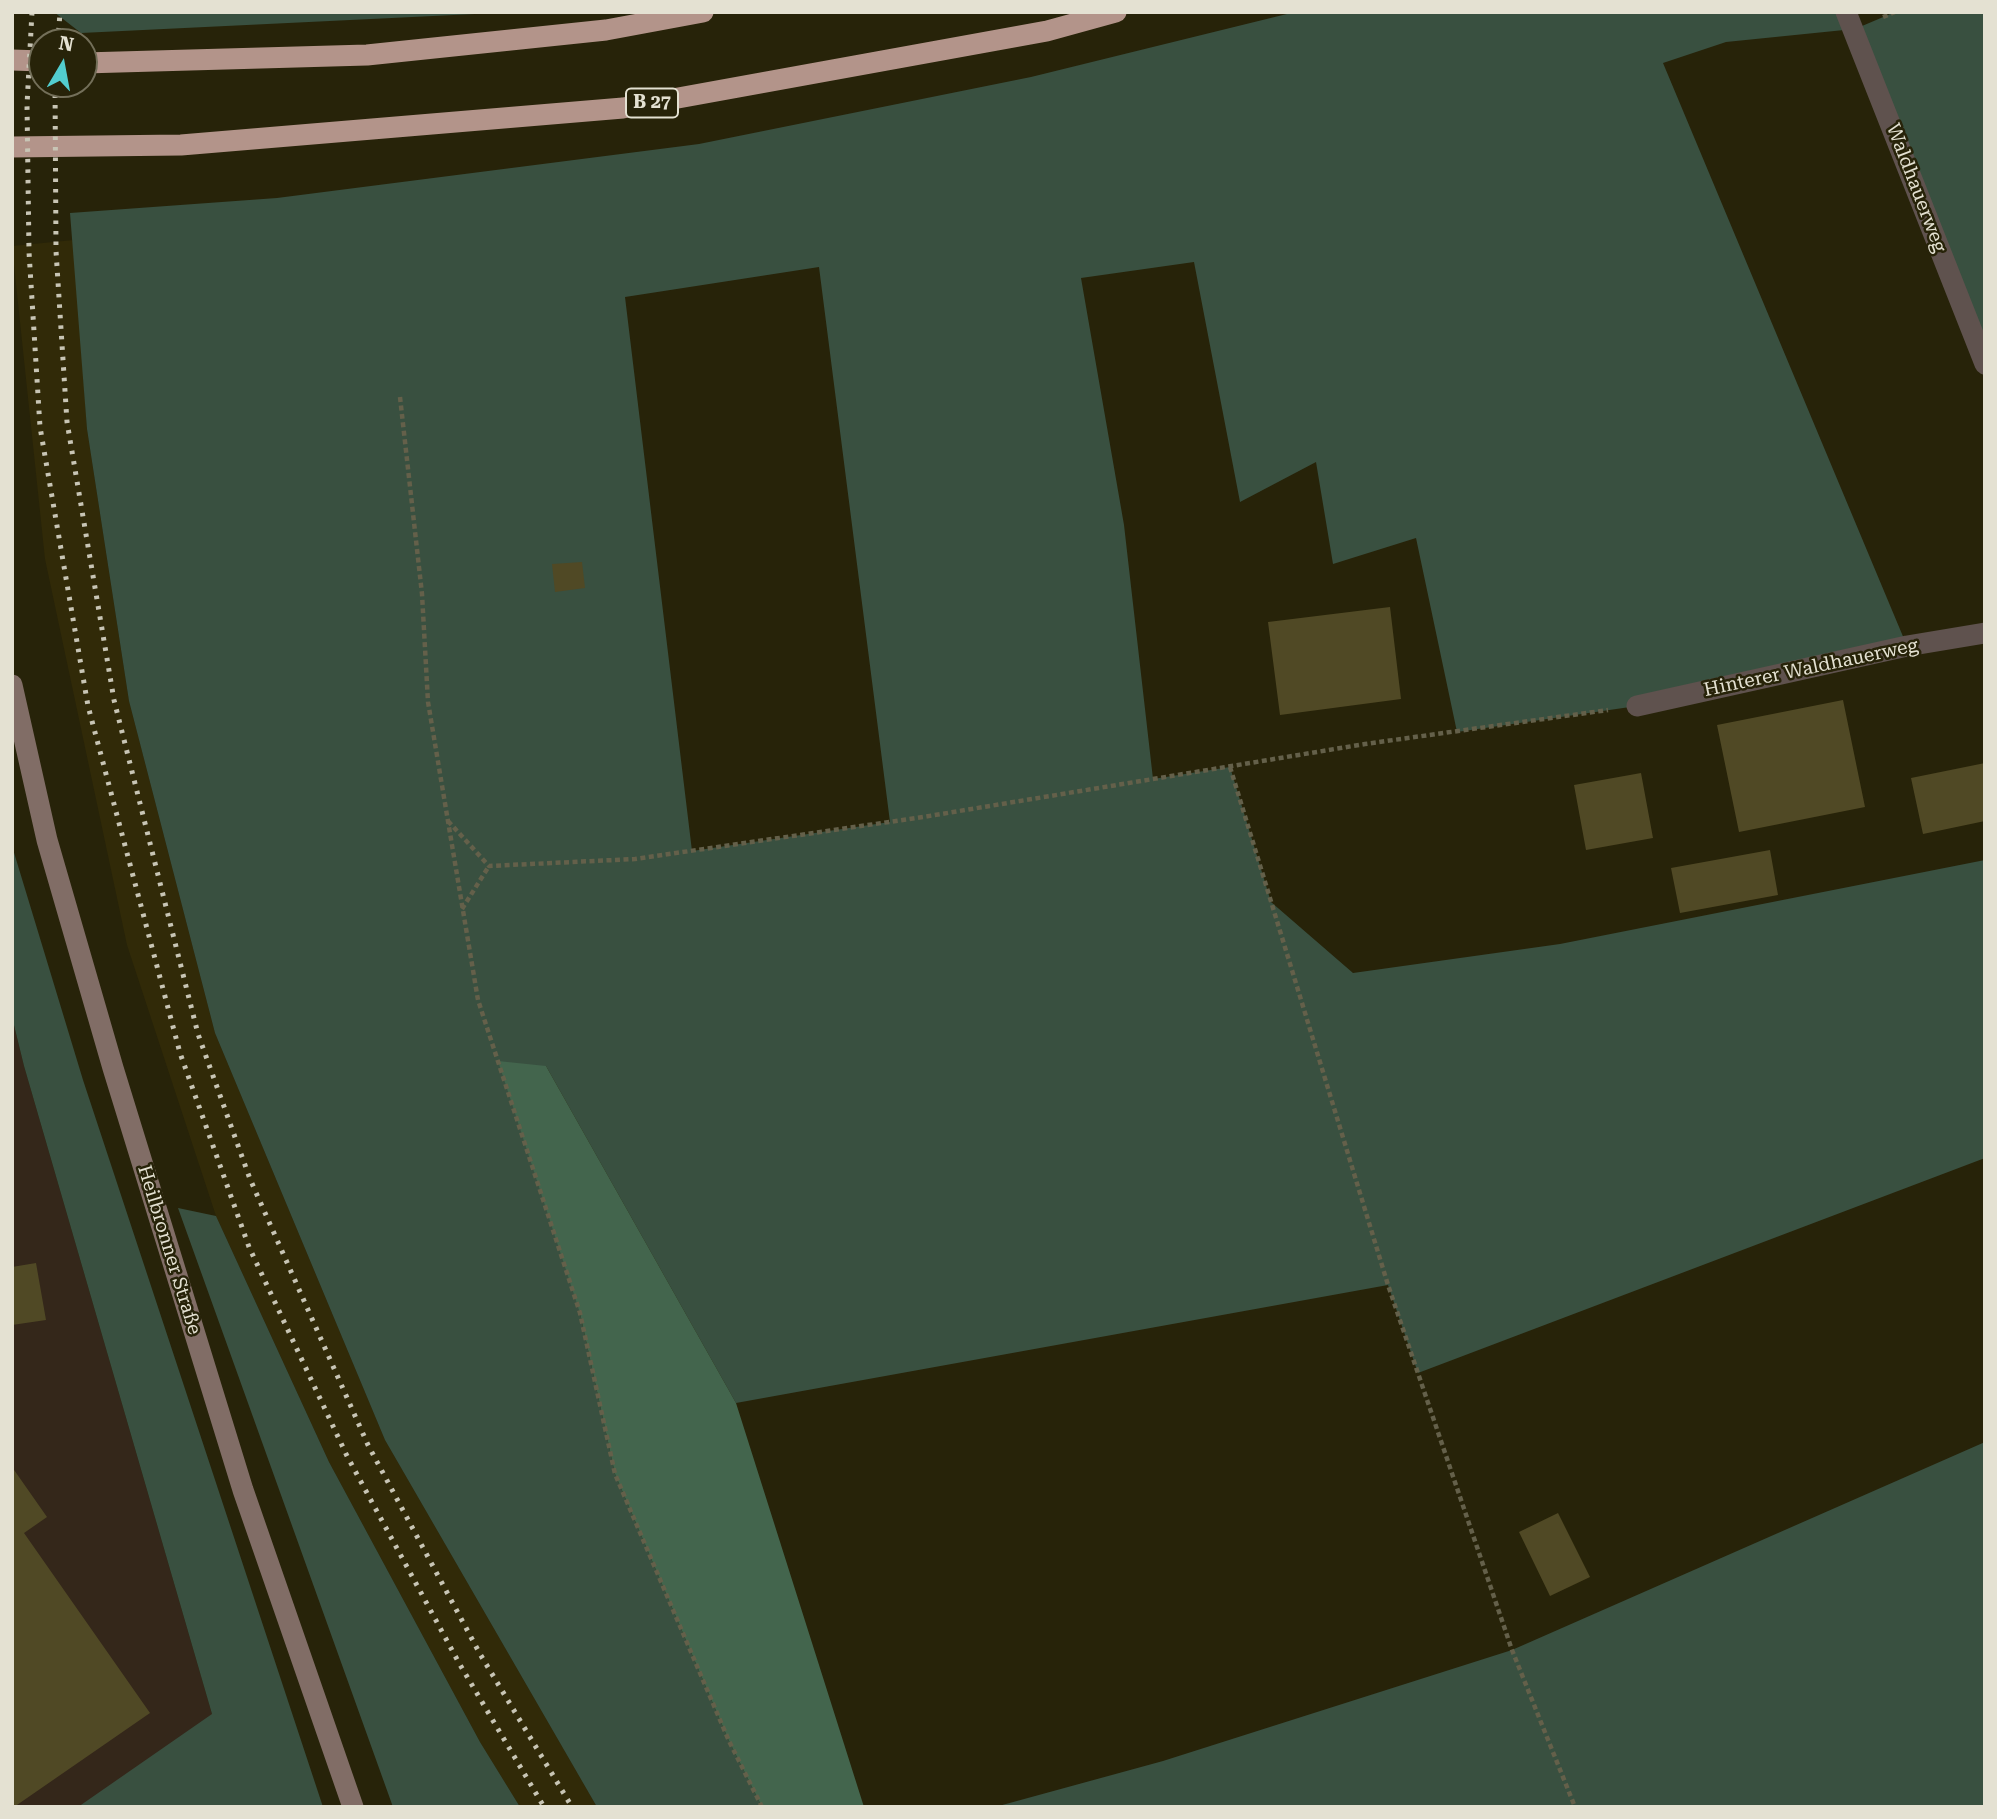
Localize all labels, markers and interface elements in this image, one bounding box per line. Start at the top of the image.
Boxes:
north arrow [28,28,98,98]
text: N [57,31,76,56]
road number: B 27 [626,88,678,118]
street label: Waldhauerweg [1881,120,1951,256]
street label: Hinterer Waldhauerweg [1702,634,1920,702]
street label: Heilbronner Straße [132,1162,206,1338]

